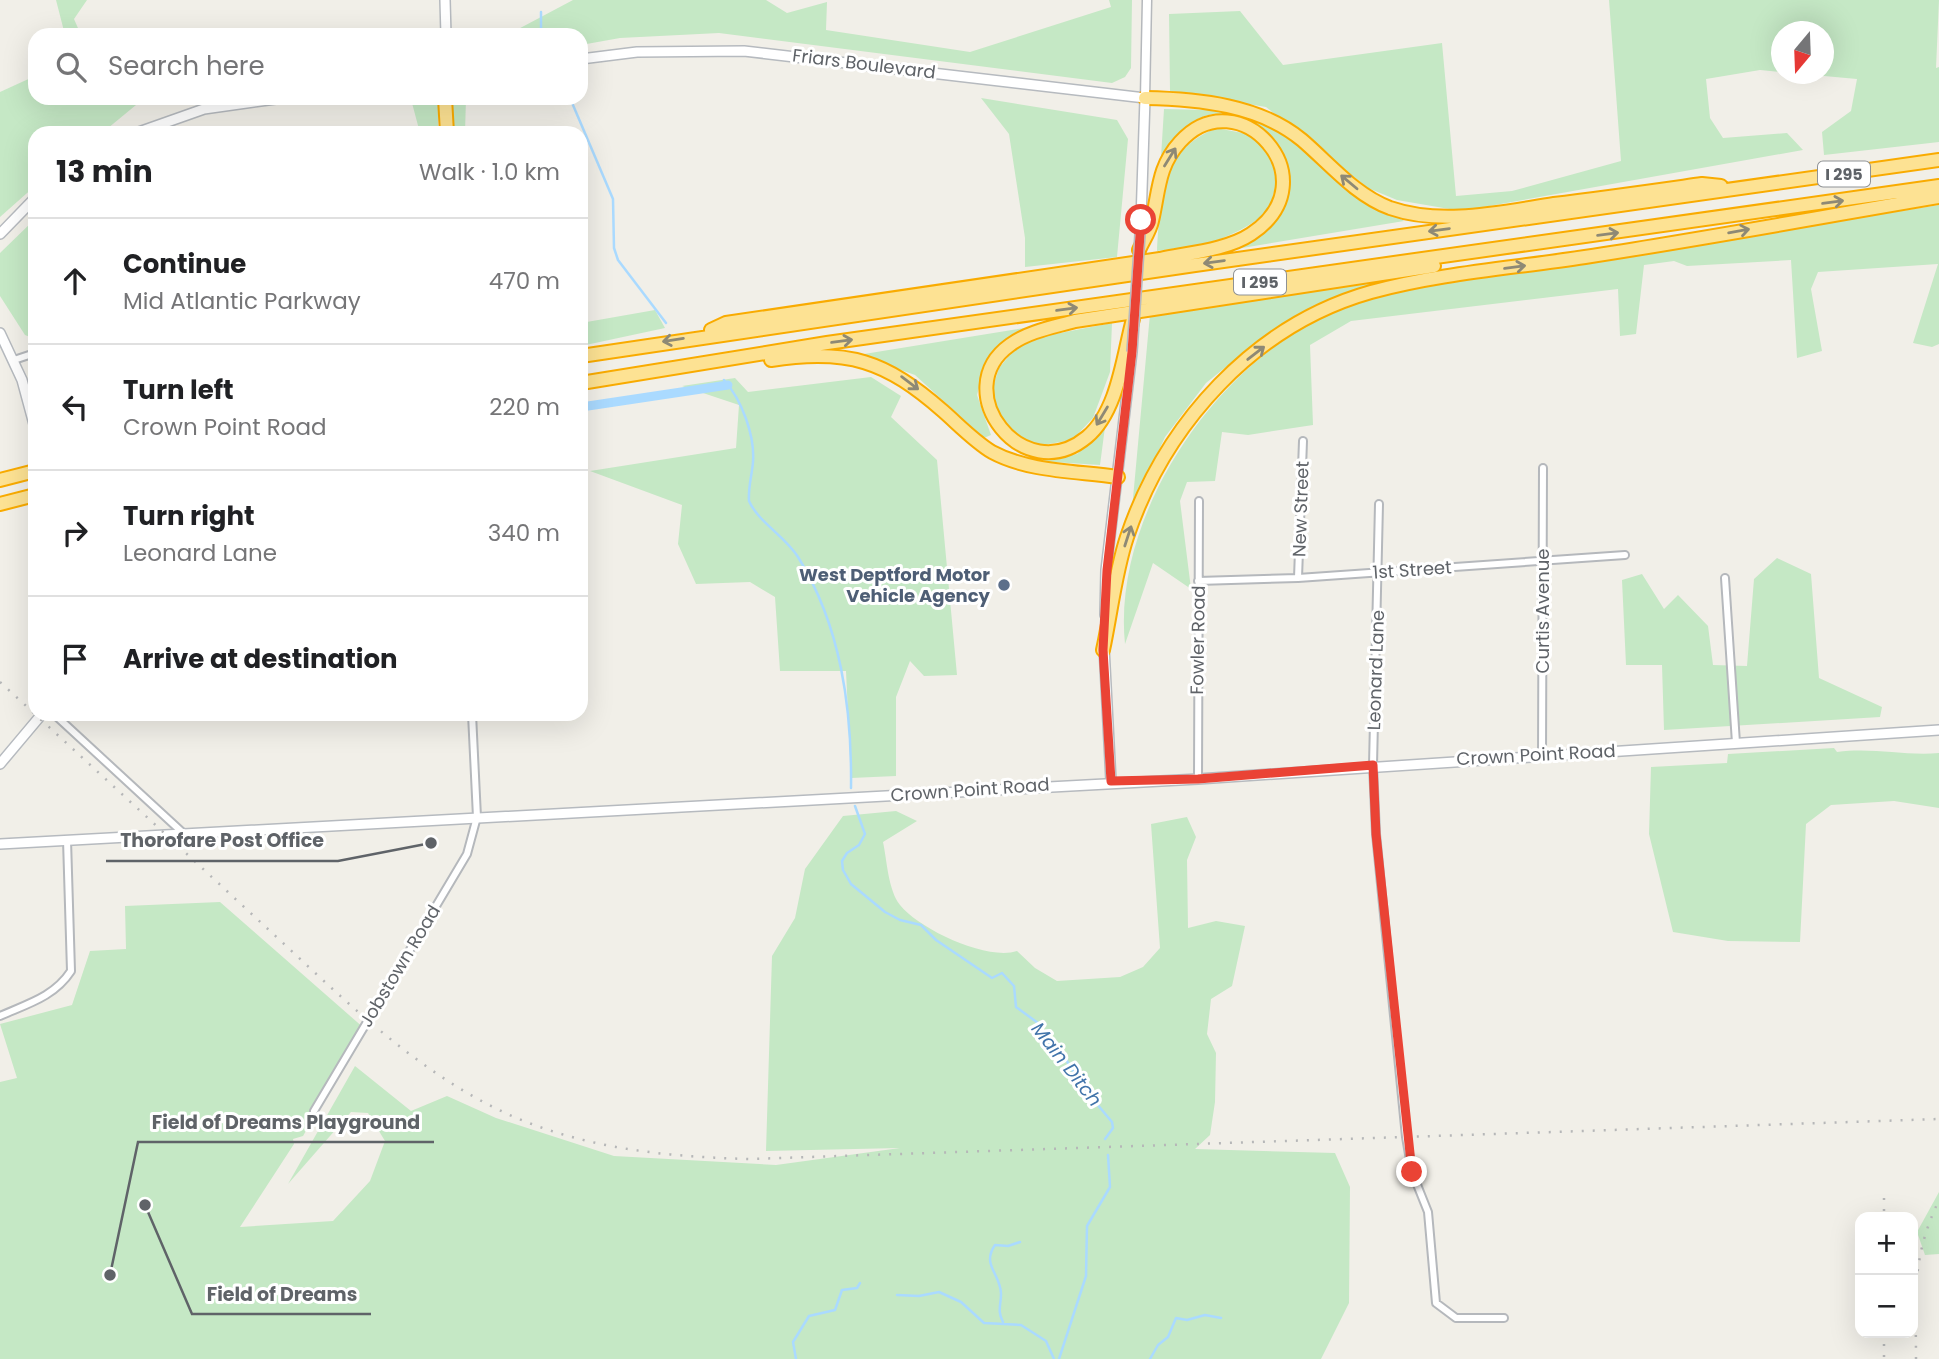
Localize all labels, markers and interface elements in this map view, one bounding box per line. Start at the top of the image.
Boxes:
north arrow [1771,21,1834,84]
search box [28,28,588,105]
street label: Friars Boulevard [791,42,937,85]
icon: search [52,48,90,86]
text: Search here [108,48,265,84]
one-way arrow [1163,147,1177,167]
text: 13 min [56,150,153,193]
text: Walk · 1.0 km [419,156,560,188]
road number: I 295 [1818,162,1870,186]
one-way arrow [1340,174,1358,190]
one-way arrow [1821,195,1844,208]
route start [1125,204,1156,235]
one-way arrow [1428,224,1451,237]
one-way arrow [1727,224,1750,237]
one-way arrow [1596,227,1619,240]
text: Continue [123,246,246,282]
one-way arrow [1203,256,1226,269]
one-way arrow [1503,260,1525,273]
icon: ahead [56,262,94,300]
text: 470 m [489,265,560,297]
road number: I 295 [1234,270,1286,294]
text: Mid Atlantic Parkway [123,285,361,317]
one-way arrow [1055,302,1078,315]
one-way arrow [662,334,685,347]
one-way arrow [830,335,853,348]
one-way arrow [1247,345,1265,360]
text: Turn left [123,372,234,408]
one-way arrow [900,376,919,391]
icon: left [56,388,94,426]
text: 220 m [489,391,560,423]
one-way arrow [1094,406,1108,426]
text: Crown Point Road [123,411,327,443]
street label: New Street [1286,461,1315,557]
text: Turn right [123,498,255,534]
icon: right [56,514,94,552]
text: 340 m [488,517,560,549]
one-way arrow [1123,525,1135,547]
text: Leonard Lane [123,537,277,569]
street label: Curtis Avenue [1530,549,1555,673]
street label: 1st Street [1372,554,1452,585]
place label: West Deptford Motor Vehicle Agency [799,562,991,608]
marker: West Deptford Motor Vehicle Agency [996,577,1012,593]
street label: Fowler Road [1184,585,1211,695]
street label: Leonard Lane [1361,609,1390,731]
icon: arrive [56,640,94,678]
text: Arrive at destination [123,641,398,677]
street label: Crown Point Road [1456,738,1616,771]
street label: Crown Point Road [890,771,1050,808]
callout: Thorofare Post Office [106,821,338,861]
text: Thorofare Post Office [120,827,324,854]
street label: Jobstown Road [353,900,446,1032]
water label: Main Ditch [1025,1016,1108,1112]
callout: Field of Dreams Playground [138,1102,434,1142]
text: Field of Dreams Playground [152,1109,420,1136]
route end [1396,1156,1427,1187]
map controls [1855,1212,1918,1338]
button: + [1855,1212,1918,1275]
callout: Field of Dreams [192,1274,371,1314]
button: − [1855,1275,1918,1338]
text: Field of Dreams [207,1281,357,1308]

